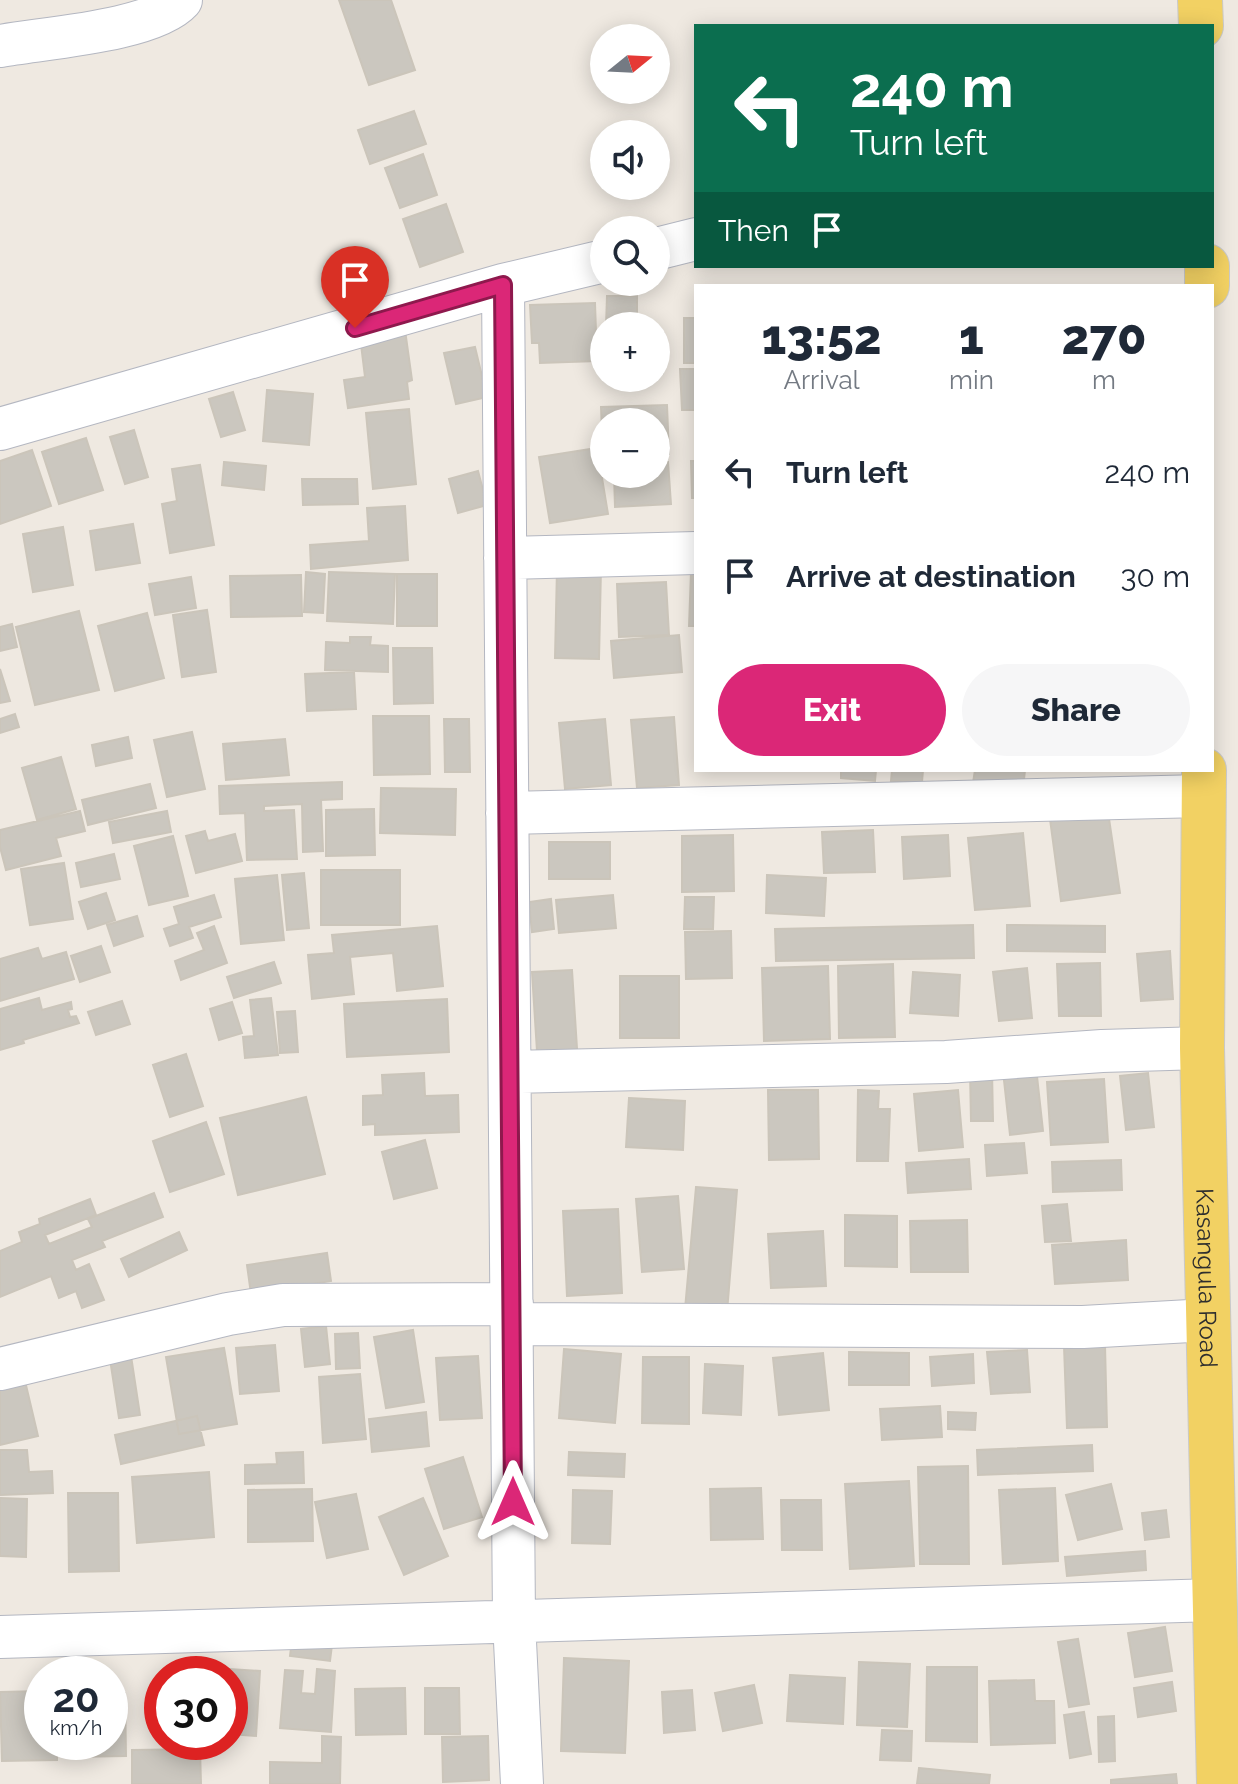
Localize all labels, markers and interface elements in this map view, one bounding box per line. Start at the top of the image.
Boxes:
north arrow [590,24,670,104]
map controls [590,24,670,488]
text: 240 m [850,54,1014,120]
icon: left [718,56,822,160]
button: sound [590,120,670,200]
text: Turn left [850,121,988,163]
icon: arrive [805,208,849,252]
text: Then [718,213,789,248]
button: search [590,216,670,296]
pin [321,246,389,328]
icon: arrive [333,258,377,302]
text: 13:52 [762,309,882,365]
text: 1 [959,309,984,365]
text: 270 [1061,309,1146,365]
button: + [590,312,670,392]
text: Arrival [783,365,860,395]
text: min [949,365,994,395]
text: m [1092,365,1116,395]
button: − [590,408,670,488]
icon: left [718,450,762,494]
text: Turn left [786,455,908,490]
text: 240 m [1104,455,1190,490]
icon: arrive [718,554,762,598]
text: Arrive at destination [786,559,1076,594]
text: 30 m [1120,559,1190,594]
button: Exit [718,664,946,756]
button: Share [962,664,1190,756]
street label: Kasangula Road [1191,1188,1224,1368]
position arrow [471,1460,555,1544]
speed limit sign: 30 [144,1656,248,1760]
text: 20 [52,1674,100,1721]
text: km/h [50,1716,102,1740]

